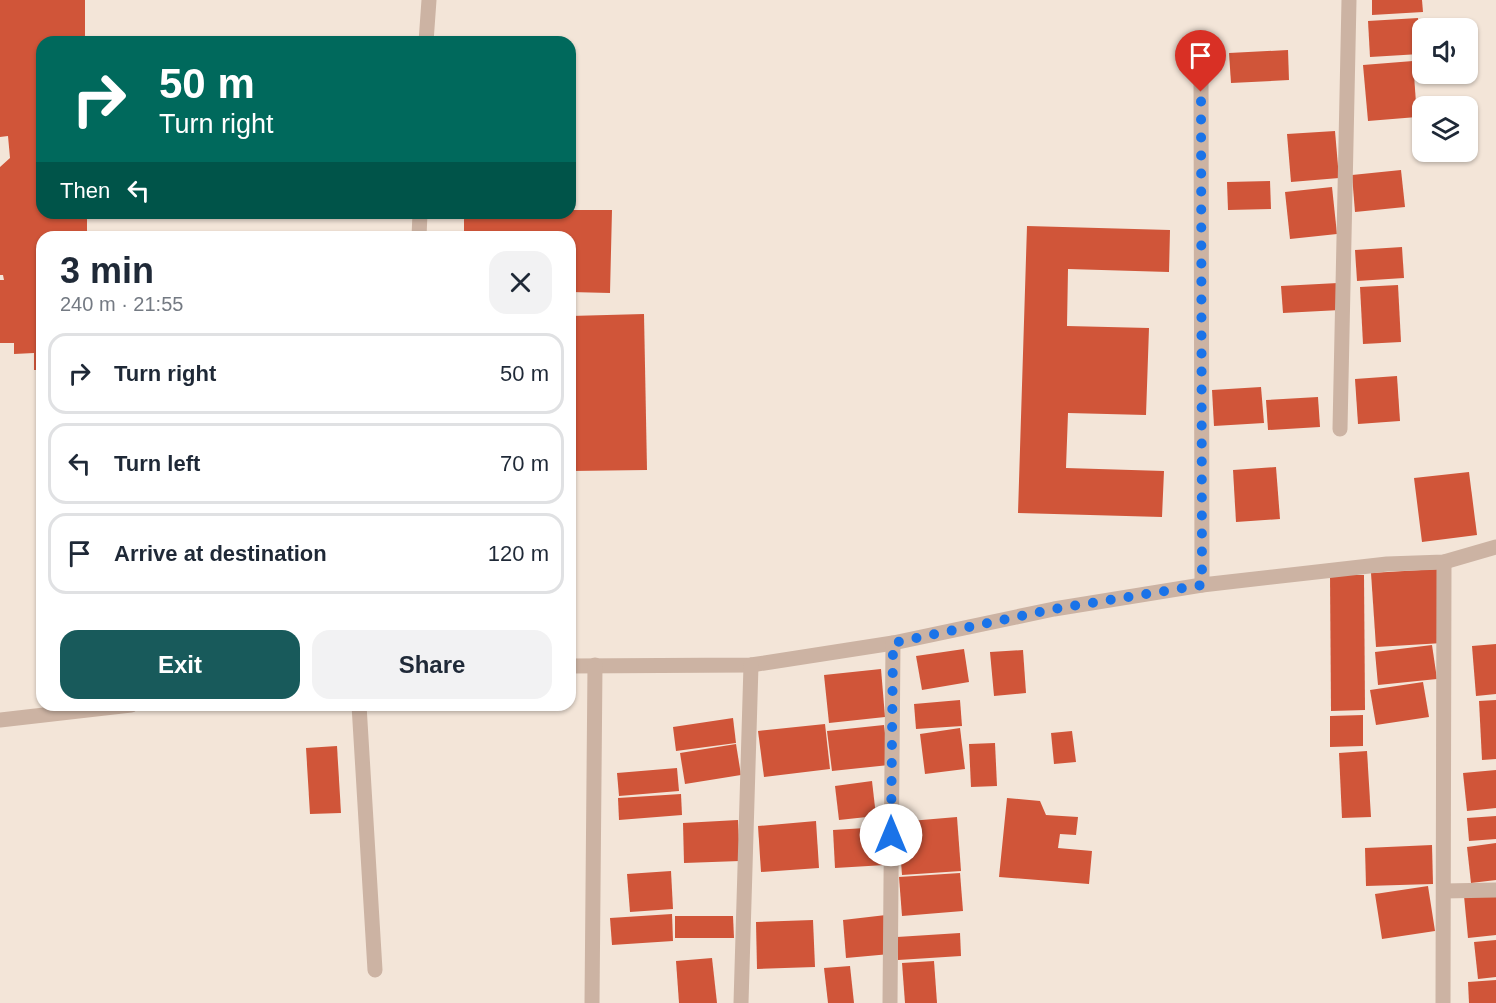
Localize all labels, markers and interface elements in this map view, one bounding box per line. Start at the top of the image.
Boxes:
map controls [1412,18,1478,162]
button: sound [1412,18,1478,84]
pin [1175,30,1226,92]
icon: arrive [1184,39,1217,72]
icon: right [60,60,138,138]
text: 50 m [159,60,255,107]
button: layers [1412,96,1478,162]
text: Turn right [159,109,274,139]
icon: left [122,174,155,207]
text: Then [60,178,110,203]
text: 3 min [60,250,154,291]
button: close [489,251,552,314]
text: 240 m · 21:55 [60,293,183,315]
icon: right [63,357,96,390]
text: Turn right [114,361,216,386]
text: 50 m [500,361,549,386]
icon: left [63,447,96,480]
text: Turn left [114,451,200,476]
text: 70 m [500,451,549,476]
icon: arrive [63,537,96,570]
text: Arrive at destination [114,541,327,566]
text: 120 m [488,541,549,566]
button: Exit [60,630,300,699]
button: Share [312,630,552,699]
position arrow [859,803,923,867]

